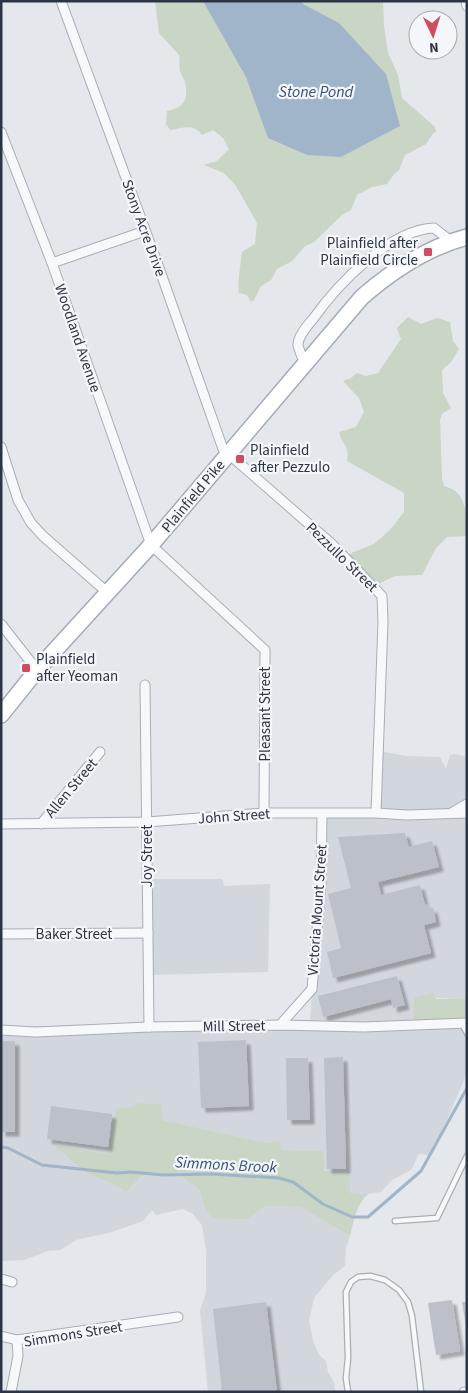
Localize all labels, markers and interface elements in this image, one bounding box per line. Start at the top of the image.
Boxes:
north arrow [408,10,458,60]
text: N [428,37,439,57]
water label: Stone Pond [279,81,354,103]
street label: Stony Acre Drive [116,177,171,280]
place label: Plainfield after Plainfield Circle [320,233,419,271]
marker: Plainfield after Plainfield Circle [422,246,434,258]
street label: Woodland Avenue [49,281,106,395]
place label: Plainfield after Pezzulo [250,440,330,478]
marker: Plainfield after Pezzulo [234,453,246,465]
street label: Plainfield Pike [157,455,230,537]
street label: Pezzullo Street [301,518,382,597]
place label: Plainfield after Yeoman [36,649,118,687]
marker: Plainfield after Yeoman [20,662,32,674]
street label: Pleasant Street [255,667,276,761]
street label: Allen Street [40,754,103,823]
street label: John Street [197,804,271,829]
street label: Joy Street [137,825,158,887]
street label: Victoria Mount Street [302,844,333,976]
street label: Baker Street [36,924,112,945]
street label: Mill Street [202,1015,266,1038]
water label: Simmons Brook [174,1151,278,1179]
street label: Simmons Street [22,1316,124,1353]

